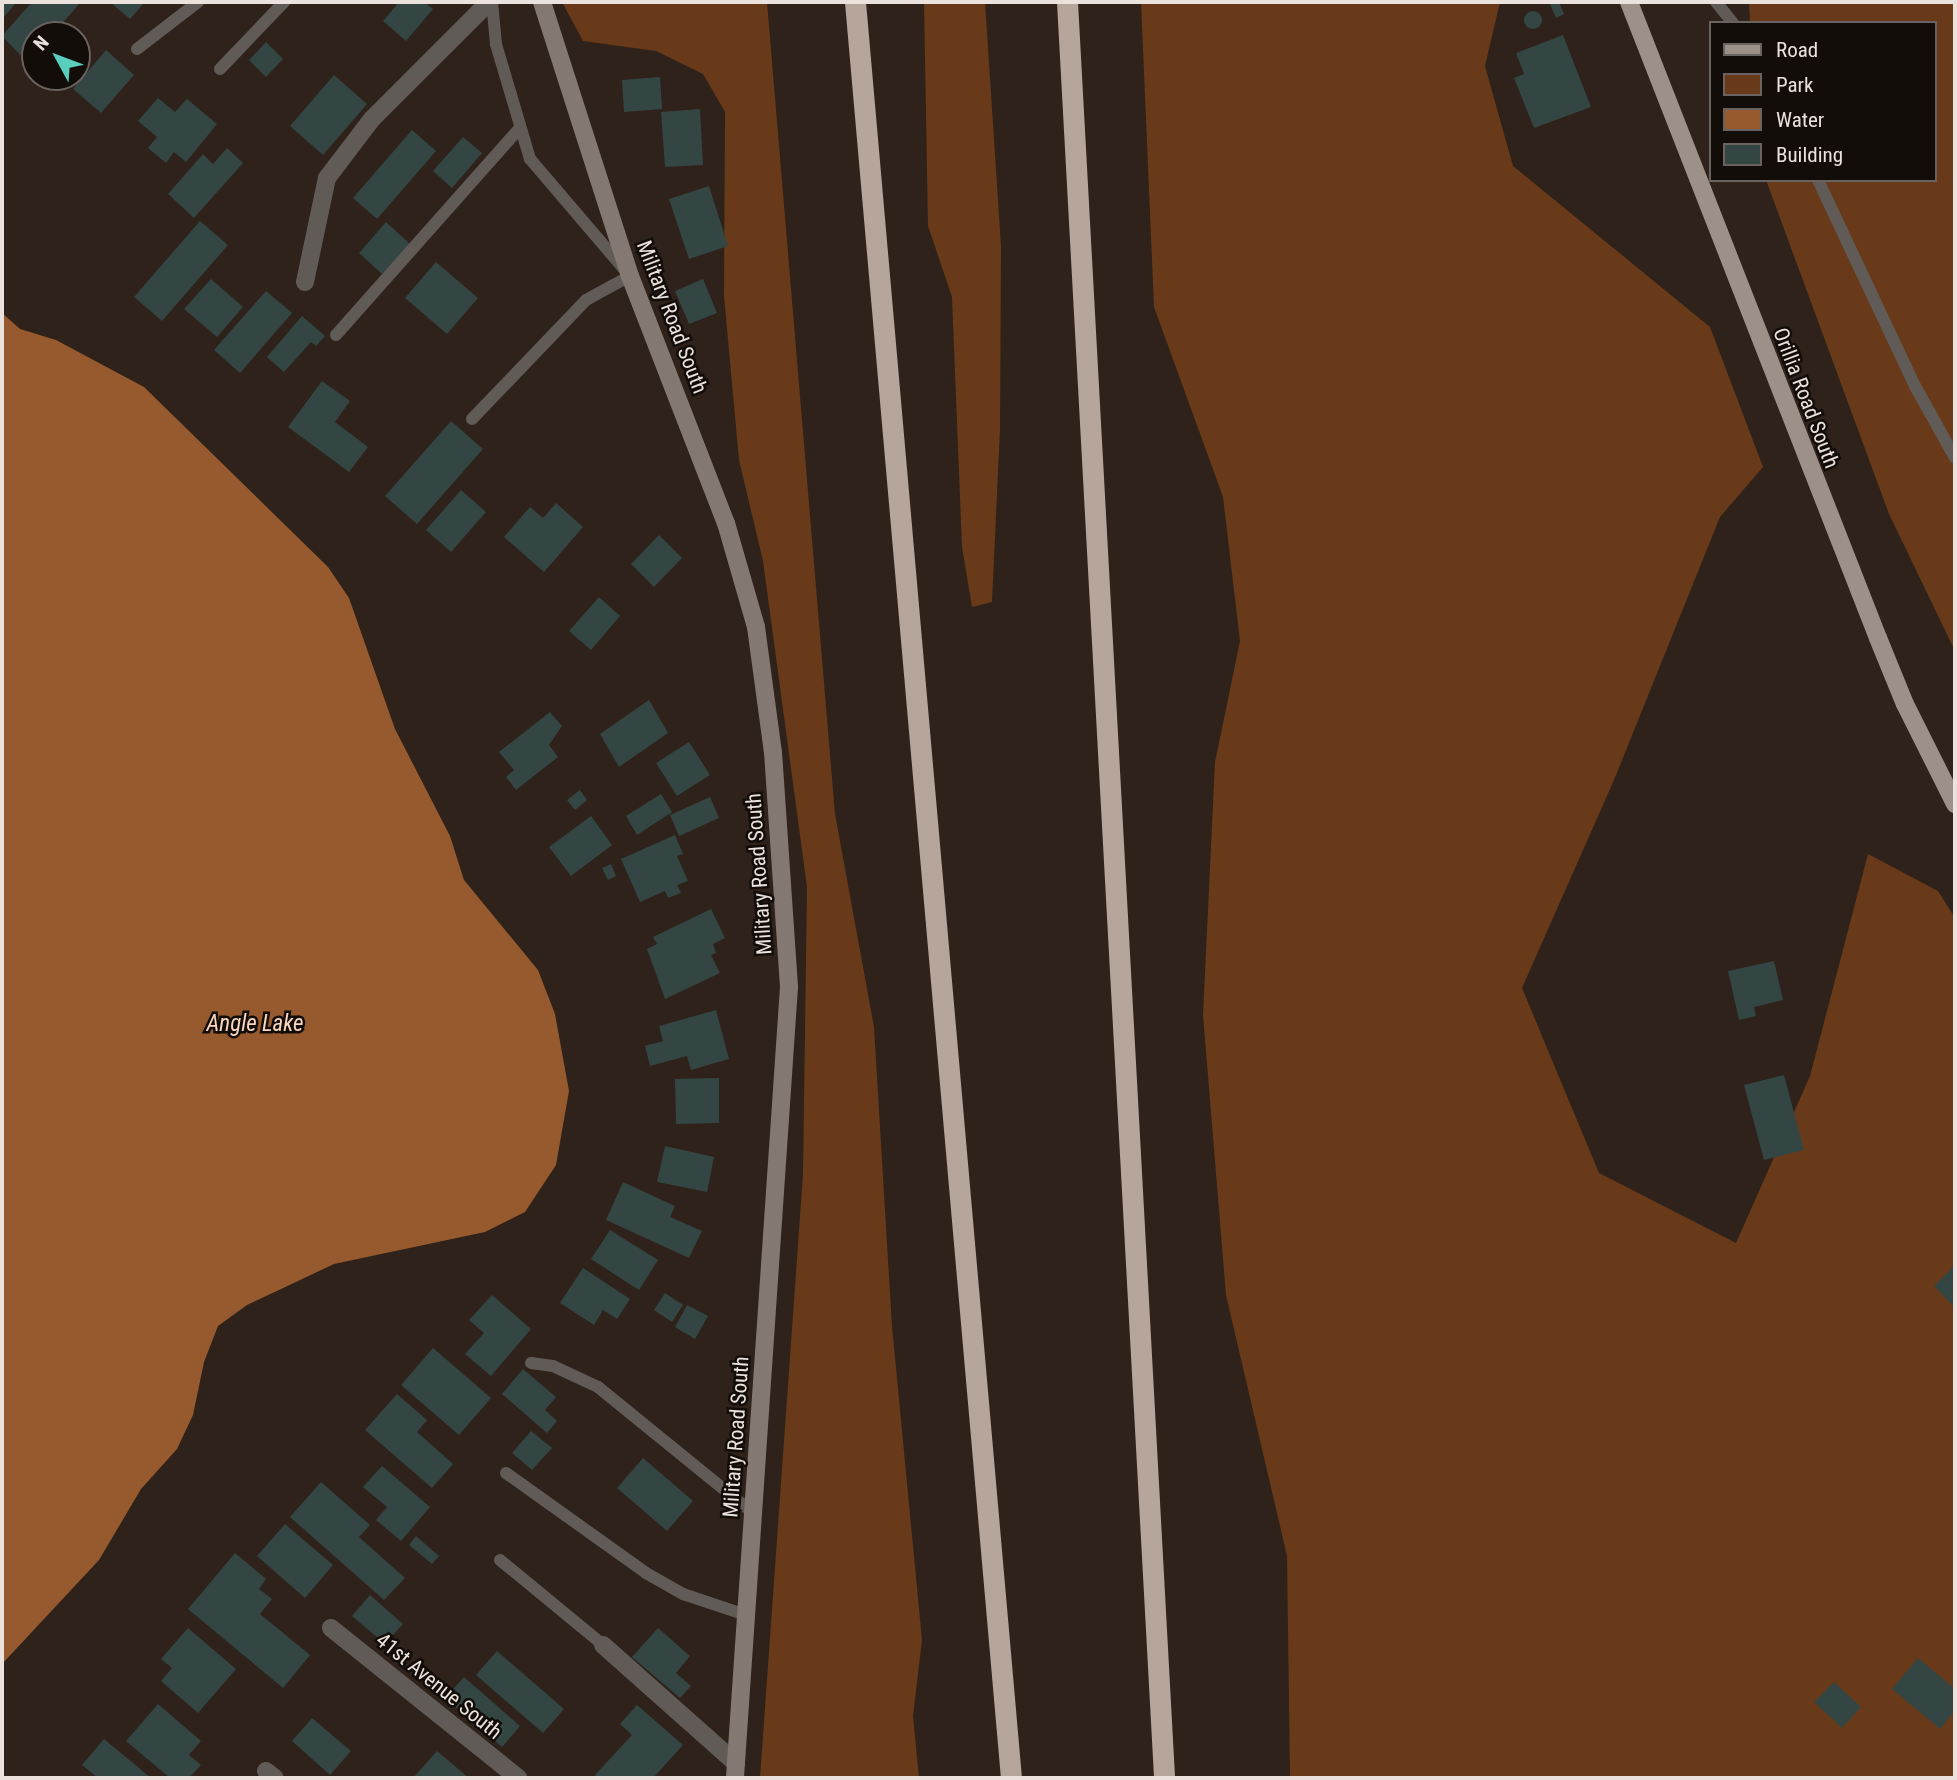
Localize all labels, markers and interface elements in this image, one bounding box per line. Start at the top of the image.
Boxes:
north arrow [21,21,91,91]
legend [1708,21,1936,182]
text: N [29,31,54,55]
text: Road [1776,38,1818,62]
text: Park [1776,73,1813,97]
text: Water [1776,108,1824,132]
text: Building [1776,143,1843,167]
street label: Military Road South [631,237,713,397]
street label: Orillia Road South [1768,324,1844,472]
street label: Military Road South [741,792,777,956]
water label: Angle Lake [206,1010,304,1038]
street label: Military Road South [718,1355,754,1519]
street label: 41st Avenue South [371,1628,507,1744]

